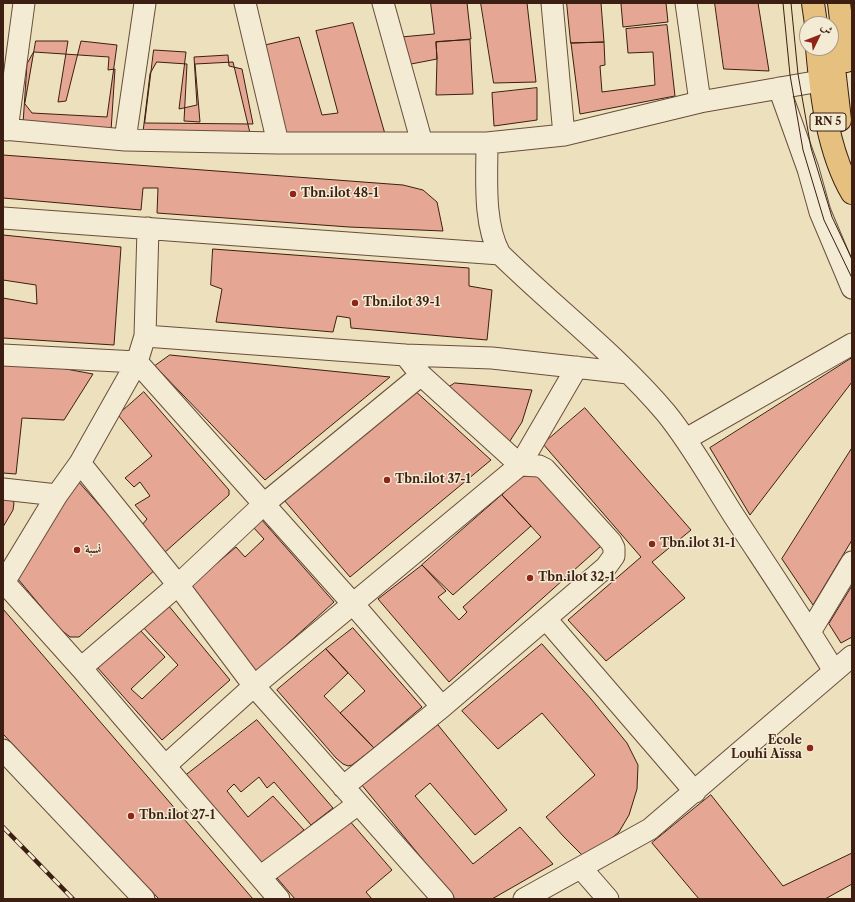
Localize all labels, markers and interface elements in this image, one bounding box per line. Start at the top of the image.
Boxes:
north arrow [799,16,839,56]
text: ش [818,20,836,37]
road number: RN 5 [810,113,846,131]
place label: Tbn.ilot 48-1 [301,187,379,201]
marker: Tbn.ilot 48-1 [288,189,298,199]
place label: Tbn.ilot 39-1 [363,296,440,310]
marker: Tbn.ilot 39-1 [350,298,360,308]
place label: Tbn.ilot 37-1 [395,473,471,487]
marker: Tbn.ilot 37-1 [382,475,392,485]
place label: Tbn.ilot 31-1 [660,537,735,551]
marker: Tbn.ilot 31-1 [647,539,657,549]
place label: نسبة [85,543,101,557]
marker: نسبة [72,545,82,555]
place label: Tbn.ilot 32-1 [538,571,615,585]
marker: Tbn.ilot 32-1 [525,573,535,583]
place label: Ecole Louhi Aïssa [731,734,802,762]
marker: Ecole Louhi Aïssa [805,743,815,753]
place label: Tbn.ilot 27-1 [139,809,215,823]
marker: Tbn.ilot 27-1 [126,811,136,821]

